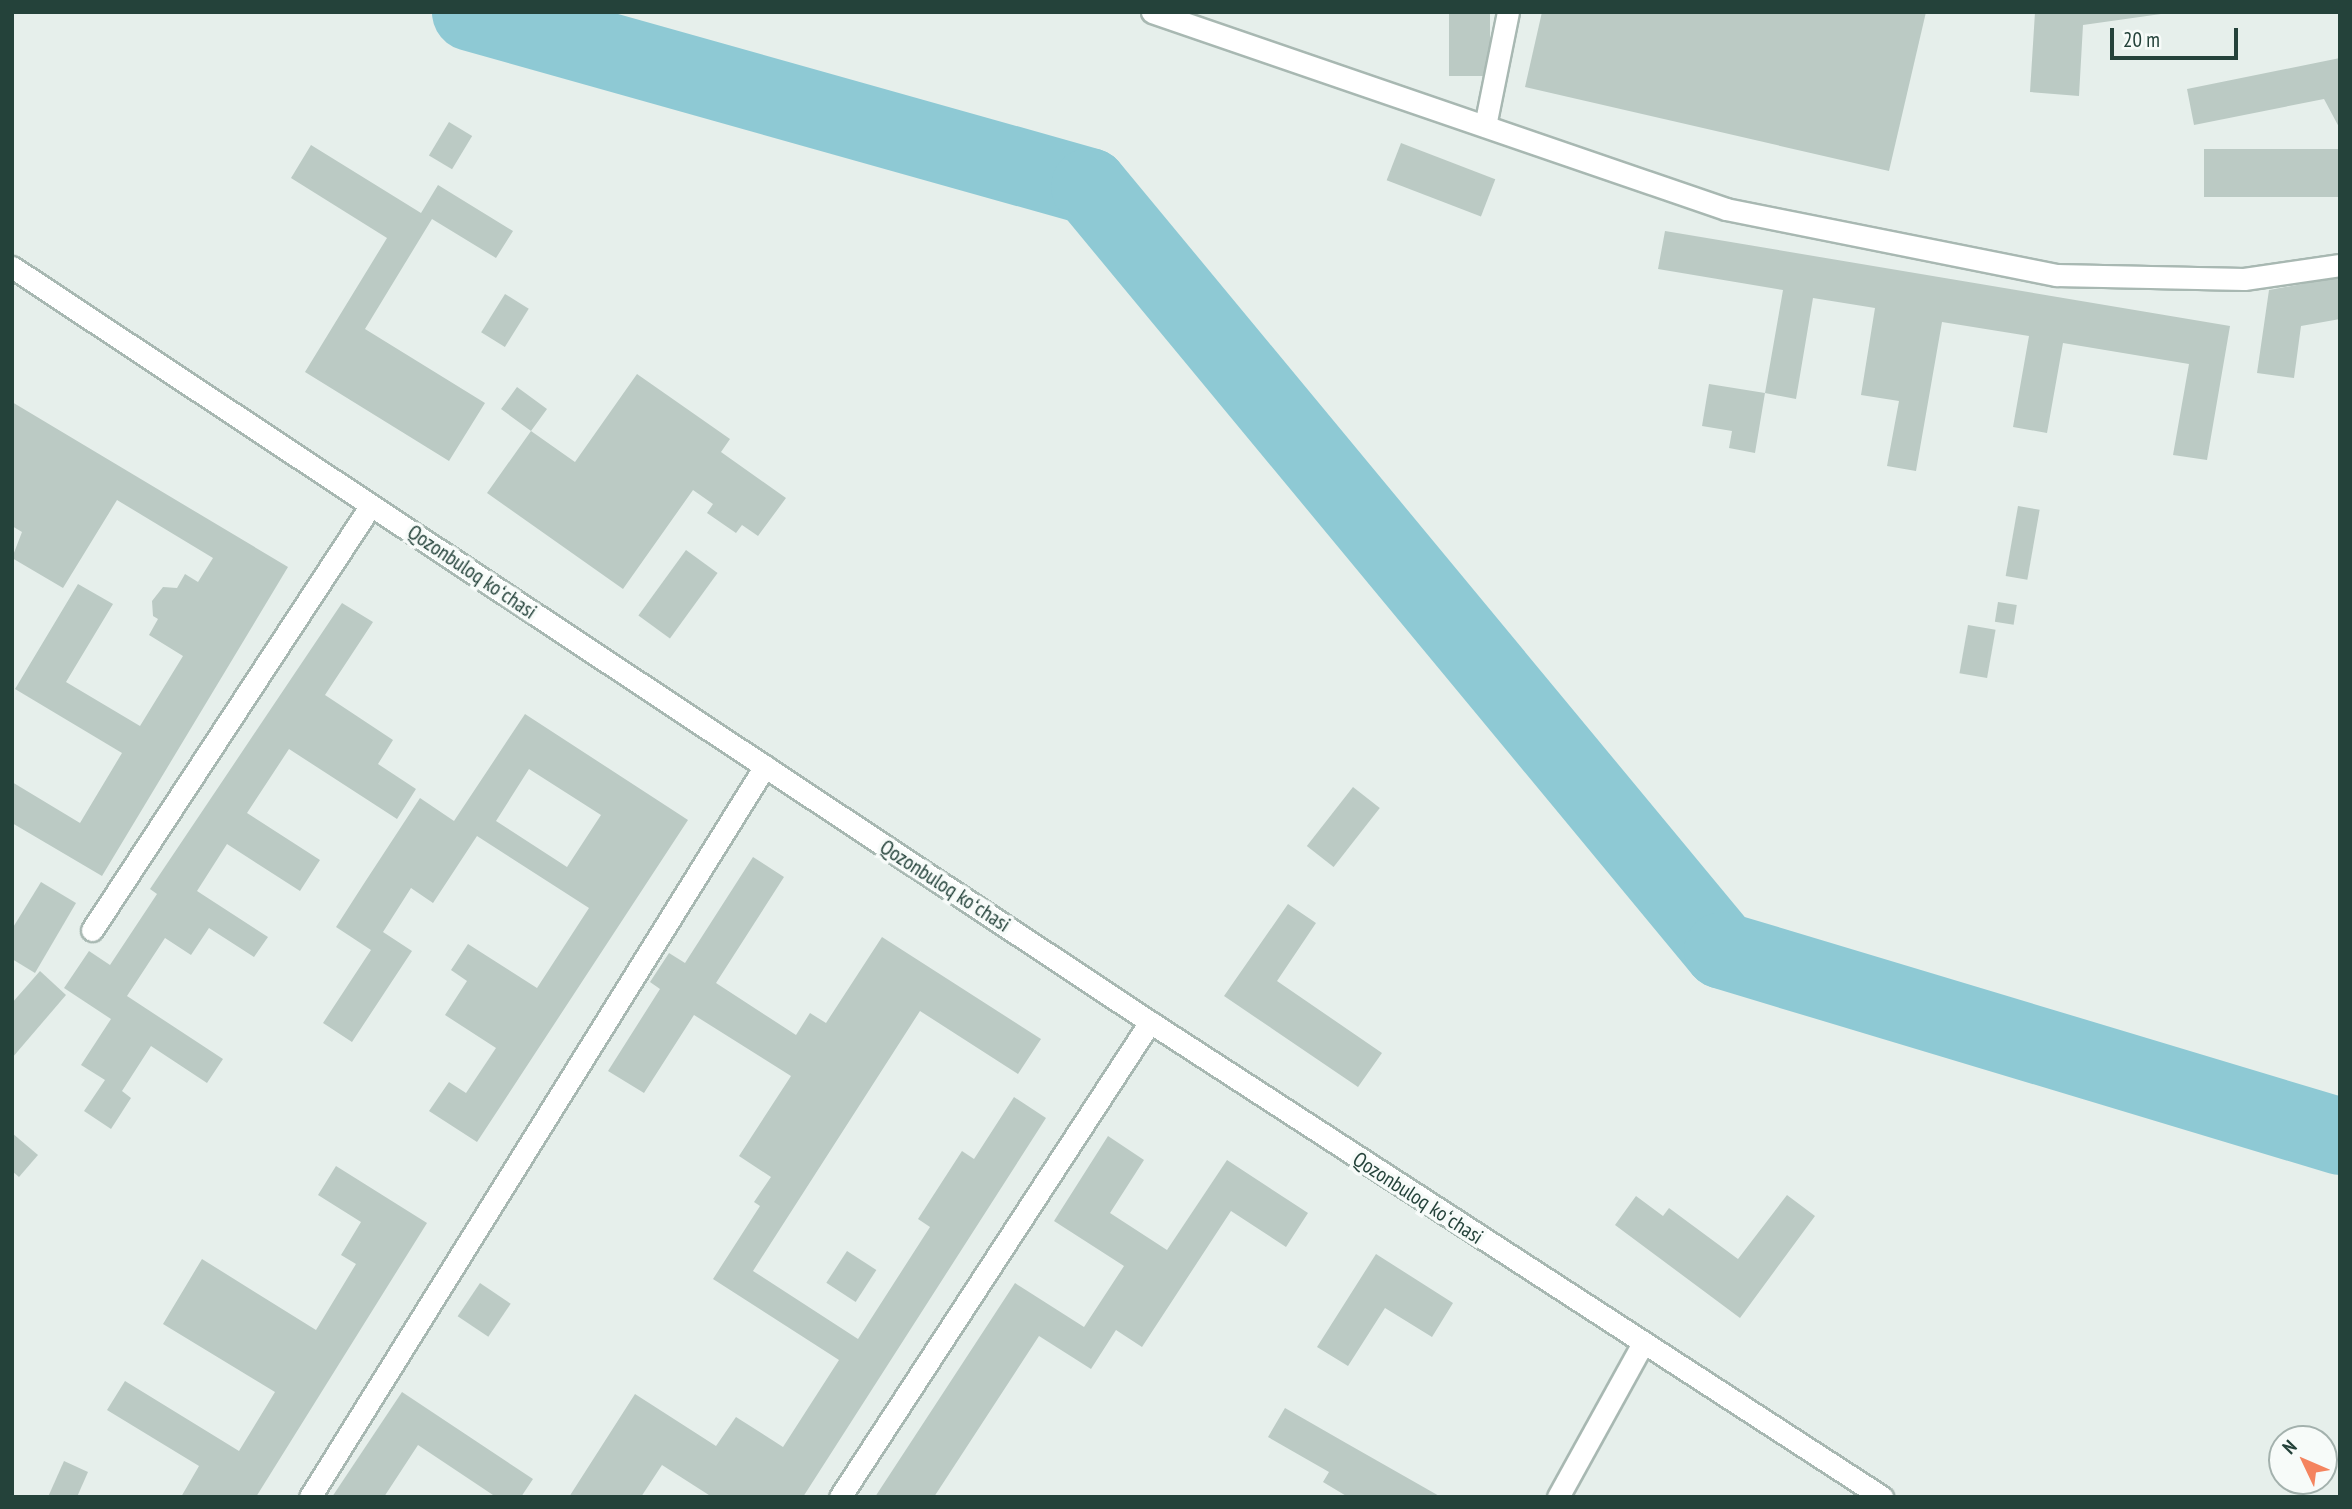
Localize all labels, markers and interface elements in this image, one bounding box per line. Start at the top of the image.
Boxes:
scale bar [2114,14,2242,58]
text: 20 m [2123,26,2160,53]
street label: Qozonbuloq koʻchasi [403,520,541,624]
street label: Qozonbuloq koʻchasi [875,835,1015,937]
street label: Qozonbuloq koʻchasi [1348,1147,1488,1249]
north arrow [2268,1425,2338,1495]
text: N [2277,1435,2302,1459]

